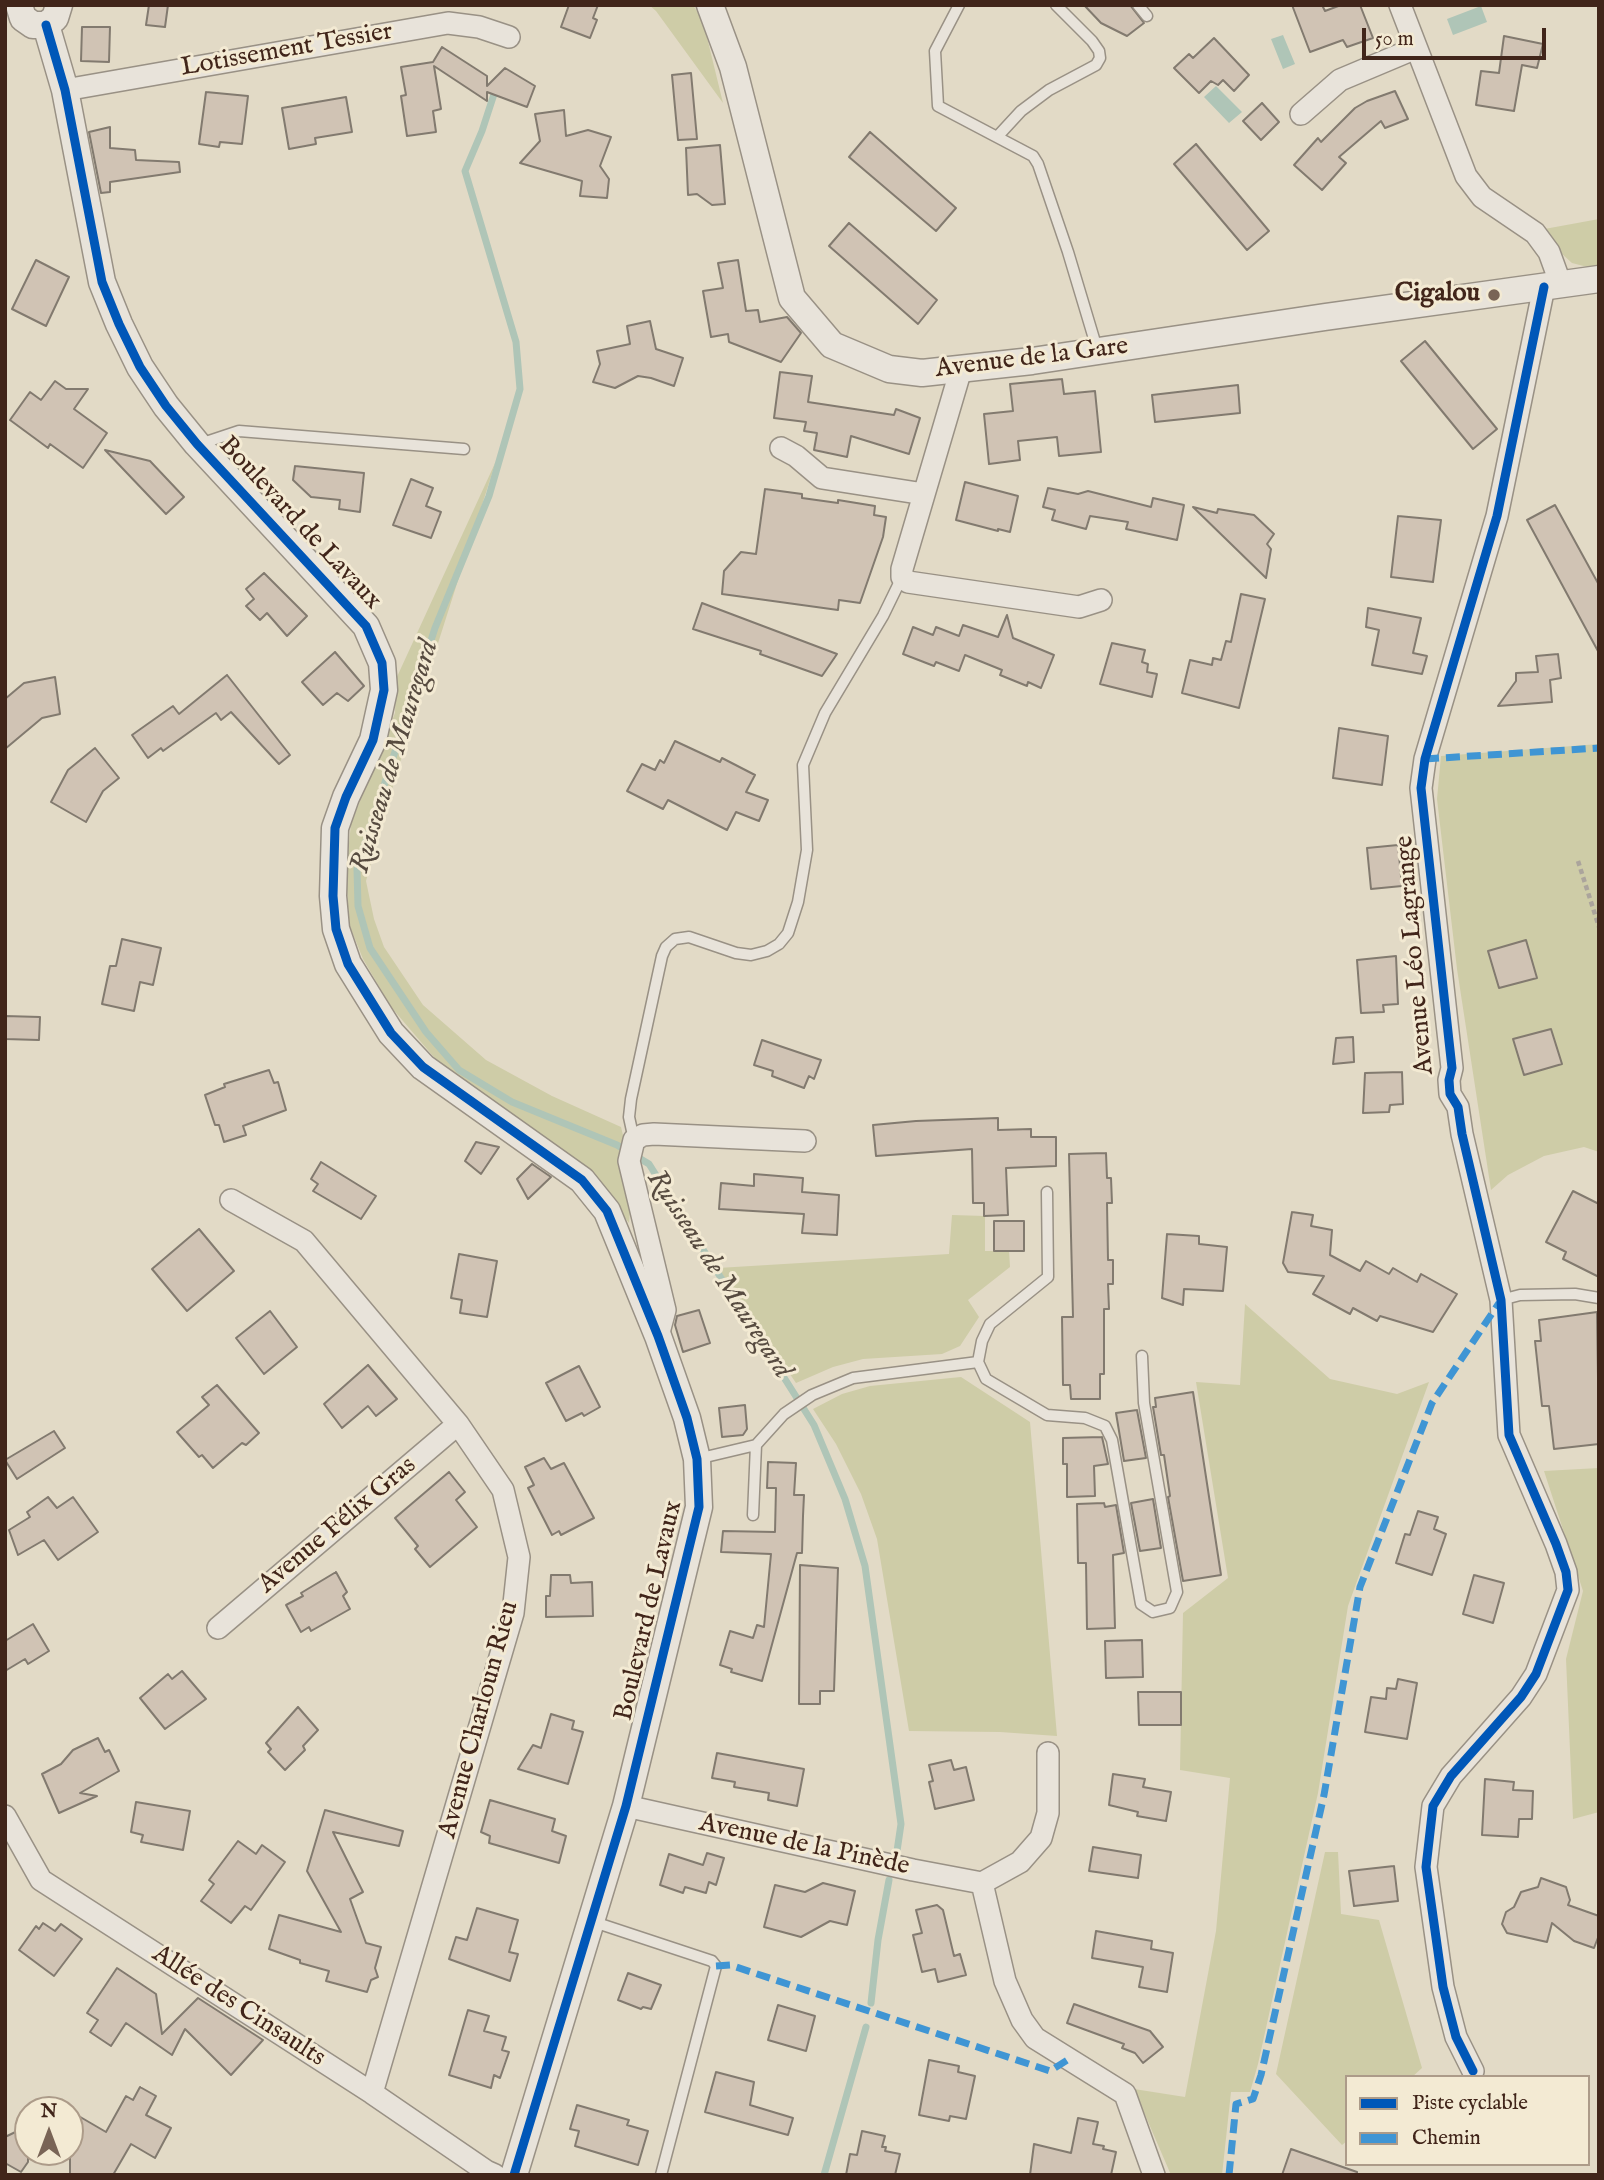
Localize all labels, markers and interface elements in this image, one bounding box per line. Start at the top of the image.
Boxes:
scale bar [1366,14,1550,58]
street label: Lotissement Tessier [179,17,395,85]
text: 50 m [1375,26,1414,53]
place label: Cigalou [1395,279,1480,311]
marker: Cigalou [1486,287,1502,303]
street label: Avenue de la Gare [934,332,1130,386]
street label: Boulevard de Lavaux [211,431,387,617]
water label: Ruisseau de Mauregard [345,636,447,878]
street label: Avenue Léo Lagrange [1390,834,1442,1076]
water label: Ruisseau de Mauregard [638,1164,798,1386]
street label: Avenue Félix Gras [253,1451,423,1601]
street label: Boulevard de Lavaux [609,1498,691,1724]
street label: Avenue Charloun Rieu [433,1598,527,1842]
street label: Avenue de la Pinède [696,1808,912,1884]
street label: Allée des Cinsaults [146,1939,330,2075]
legend [1345,2075,1590,2166]
text: Piste cyclable [1412,2090,1528,2117]
north arrow [14,2096,84,2166]
text: N [41,2100,57,2124]
text: Chemin [1412,2125,1481,2152]

